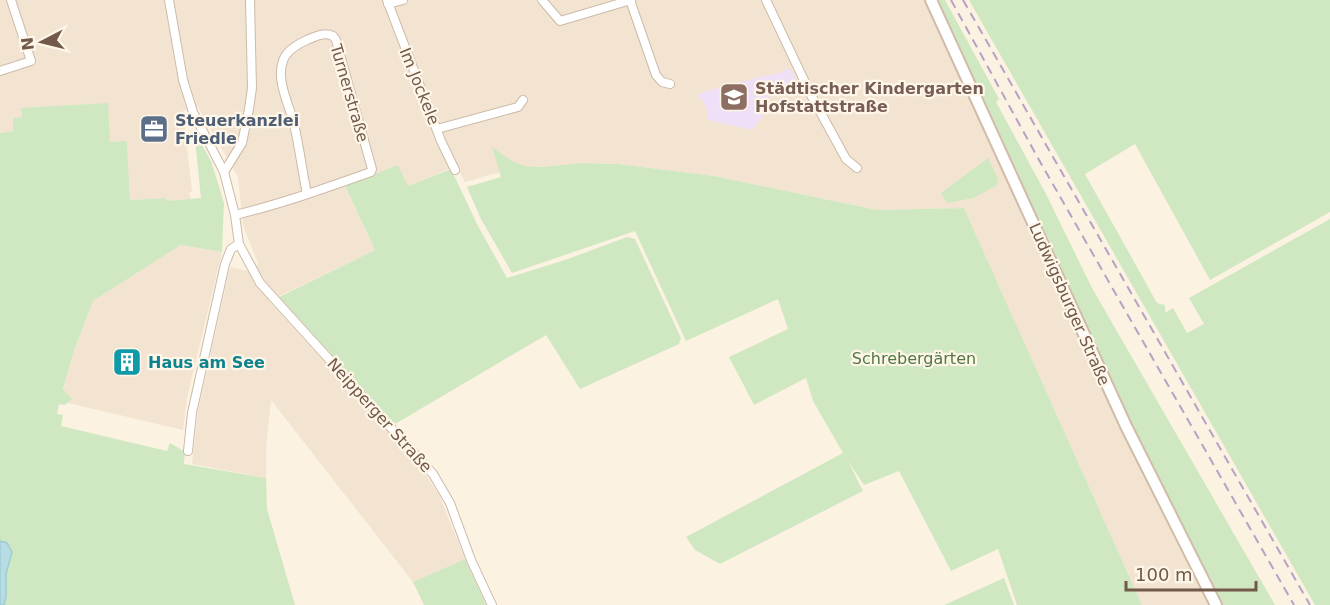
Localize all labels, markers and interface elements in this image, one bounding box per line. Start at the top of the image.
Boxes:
north arrow [12,12,72,72]
text: N [17,36,38,52]
street label: Turnerstraße [326,41,373,144]
street label: Im Jockele [395,45,444,128]
place label: Städtischer Kindergarten Hofstattstraße [755,79,984,116]
school or university icon: Städtischer Kindergarten Hofstattstraße [718,81,750,113]
place label: Steuerkanzlei Friedle [175,111,299,148]
office icon: Steuerkanzlei Friedle [138,113,170,145]
street label: Ludwigsburger Straße [1025,220,1114,388]
building icon: Haus am See [111,346,143,378]
park label: Schrebergärten [852,349,976,368]
place label: Haus am See [148,353,265,372]
street label: Neipperger Straße [323,354,436,476]
scale bar [1126,554,1256,592]
text: 100 m [1135,564,1193,585]

